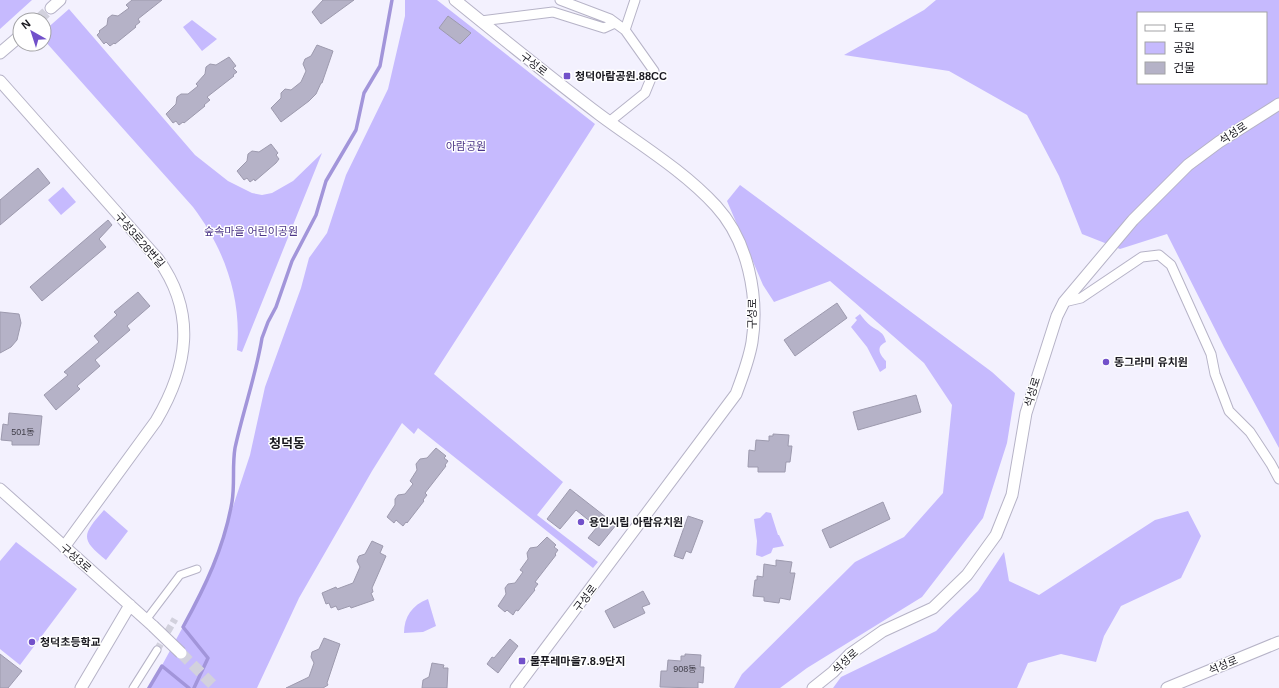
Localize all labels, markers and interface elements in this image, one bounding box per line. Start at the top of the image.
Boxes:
north arrow [12,12,52,52]
legend [1137,12,1267,84]
text: N [19,17,33,31]
text: 도로 [1173,21,1195,35]
text: 공원 [1173,41,1195,55]
street label: 구성로 [518,50,550,78]
text: 건물 [1173,61,1195,75]
place label: 청덕아람공원.88CC [575,70,667,82]
marker: 청덕아람공원.88CC [562,71,572,81]
street label: 석성로 [1217,120,1249,146]
park label: 아람공원 [446,140,486,152]
street label: 구성3로28번길 [113,210,167,270]
park label: 숲속마을 어린이공원 [204,225,298,237]
street label: 구성로 [746,299,758,329]
place label: 동그라미 유치원 [1114,356,1188,368]
marker: 동그라미 유치원 [1101,357,1111,367]
street label: 석성로 [1022,376,1042,408]
house number: 501동 [11,427,35,437]
district label: 청덕동 [269,436,305,451]
place label: 용인시립 아람유치원 [589,516,683,528]
marker: 용인시립 아람유치원 [576,517,586,527]
street label: 구성3로 [58,542,94,574]
street label: 구성로 [571,582,599,614]
place label: 청덕초등학교 [40,636,101,648]
marker: 청덕초등학교 [27,637,37,647]
street label: 석성로 [830,646,860,676]
street label: 석성로 [1207,654,1239,676]
place label: 물푸레마을7.8.9단지 [530,655,625,667]
marker: 물푸레마을7.8.9단지 [517,656,527,666]
house number: 908동 [673,664,697,674]

